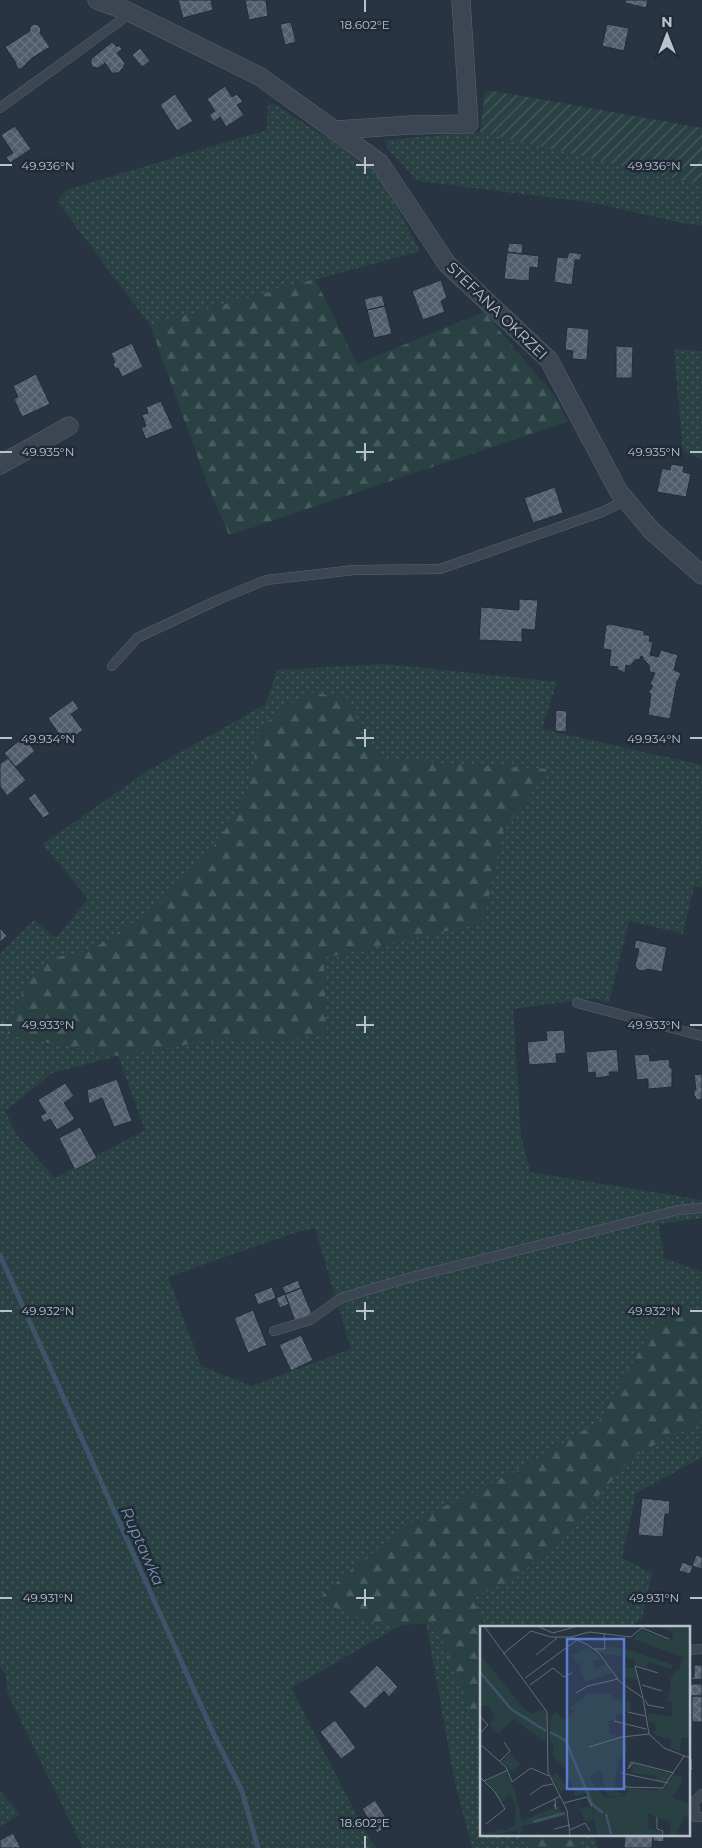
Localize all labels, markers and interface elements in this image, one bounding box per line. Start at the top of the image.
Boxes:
north arrow [642,10,692,60]
text: N [661,13,673,31]
text: 18.602°E [340,17,390,32]
text: 49.936°N [21,158,75,173]
text: 49.936°N [627,158,681,173]
street label: STEFANA OKRZEI [443,258,552,364]
text: 49.935°N [22,444,74,459]
text: 49.935°N [628,444,680,459]
text: 49.934°N [21,731,75,746]
text: 49.934°N [627,731,681,746]
text: 49.933°N [22,1017,74,1032]
text: 49.933°N [628,1017,680,1032]
text: 49.932°N [21,1303,75,1318]
text: 49.932°N [627,1303,681,1318]
water label: Ruptawka [117,1504,168,1589]
text: 49.931°N [23,1590,73,1605]
text: 49.931°N [629,1590,679,1605]
inset map [480,1626,690,1836]
text: 18.602°E [340,1815,390,1830]

